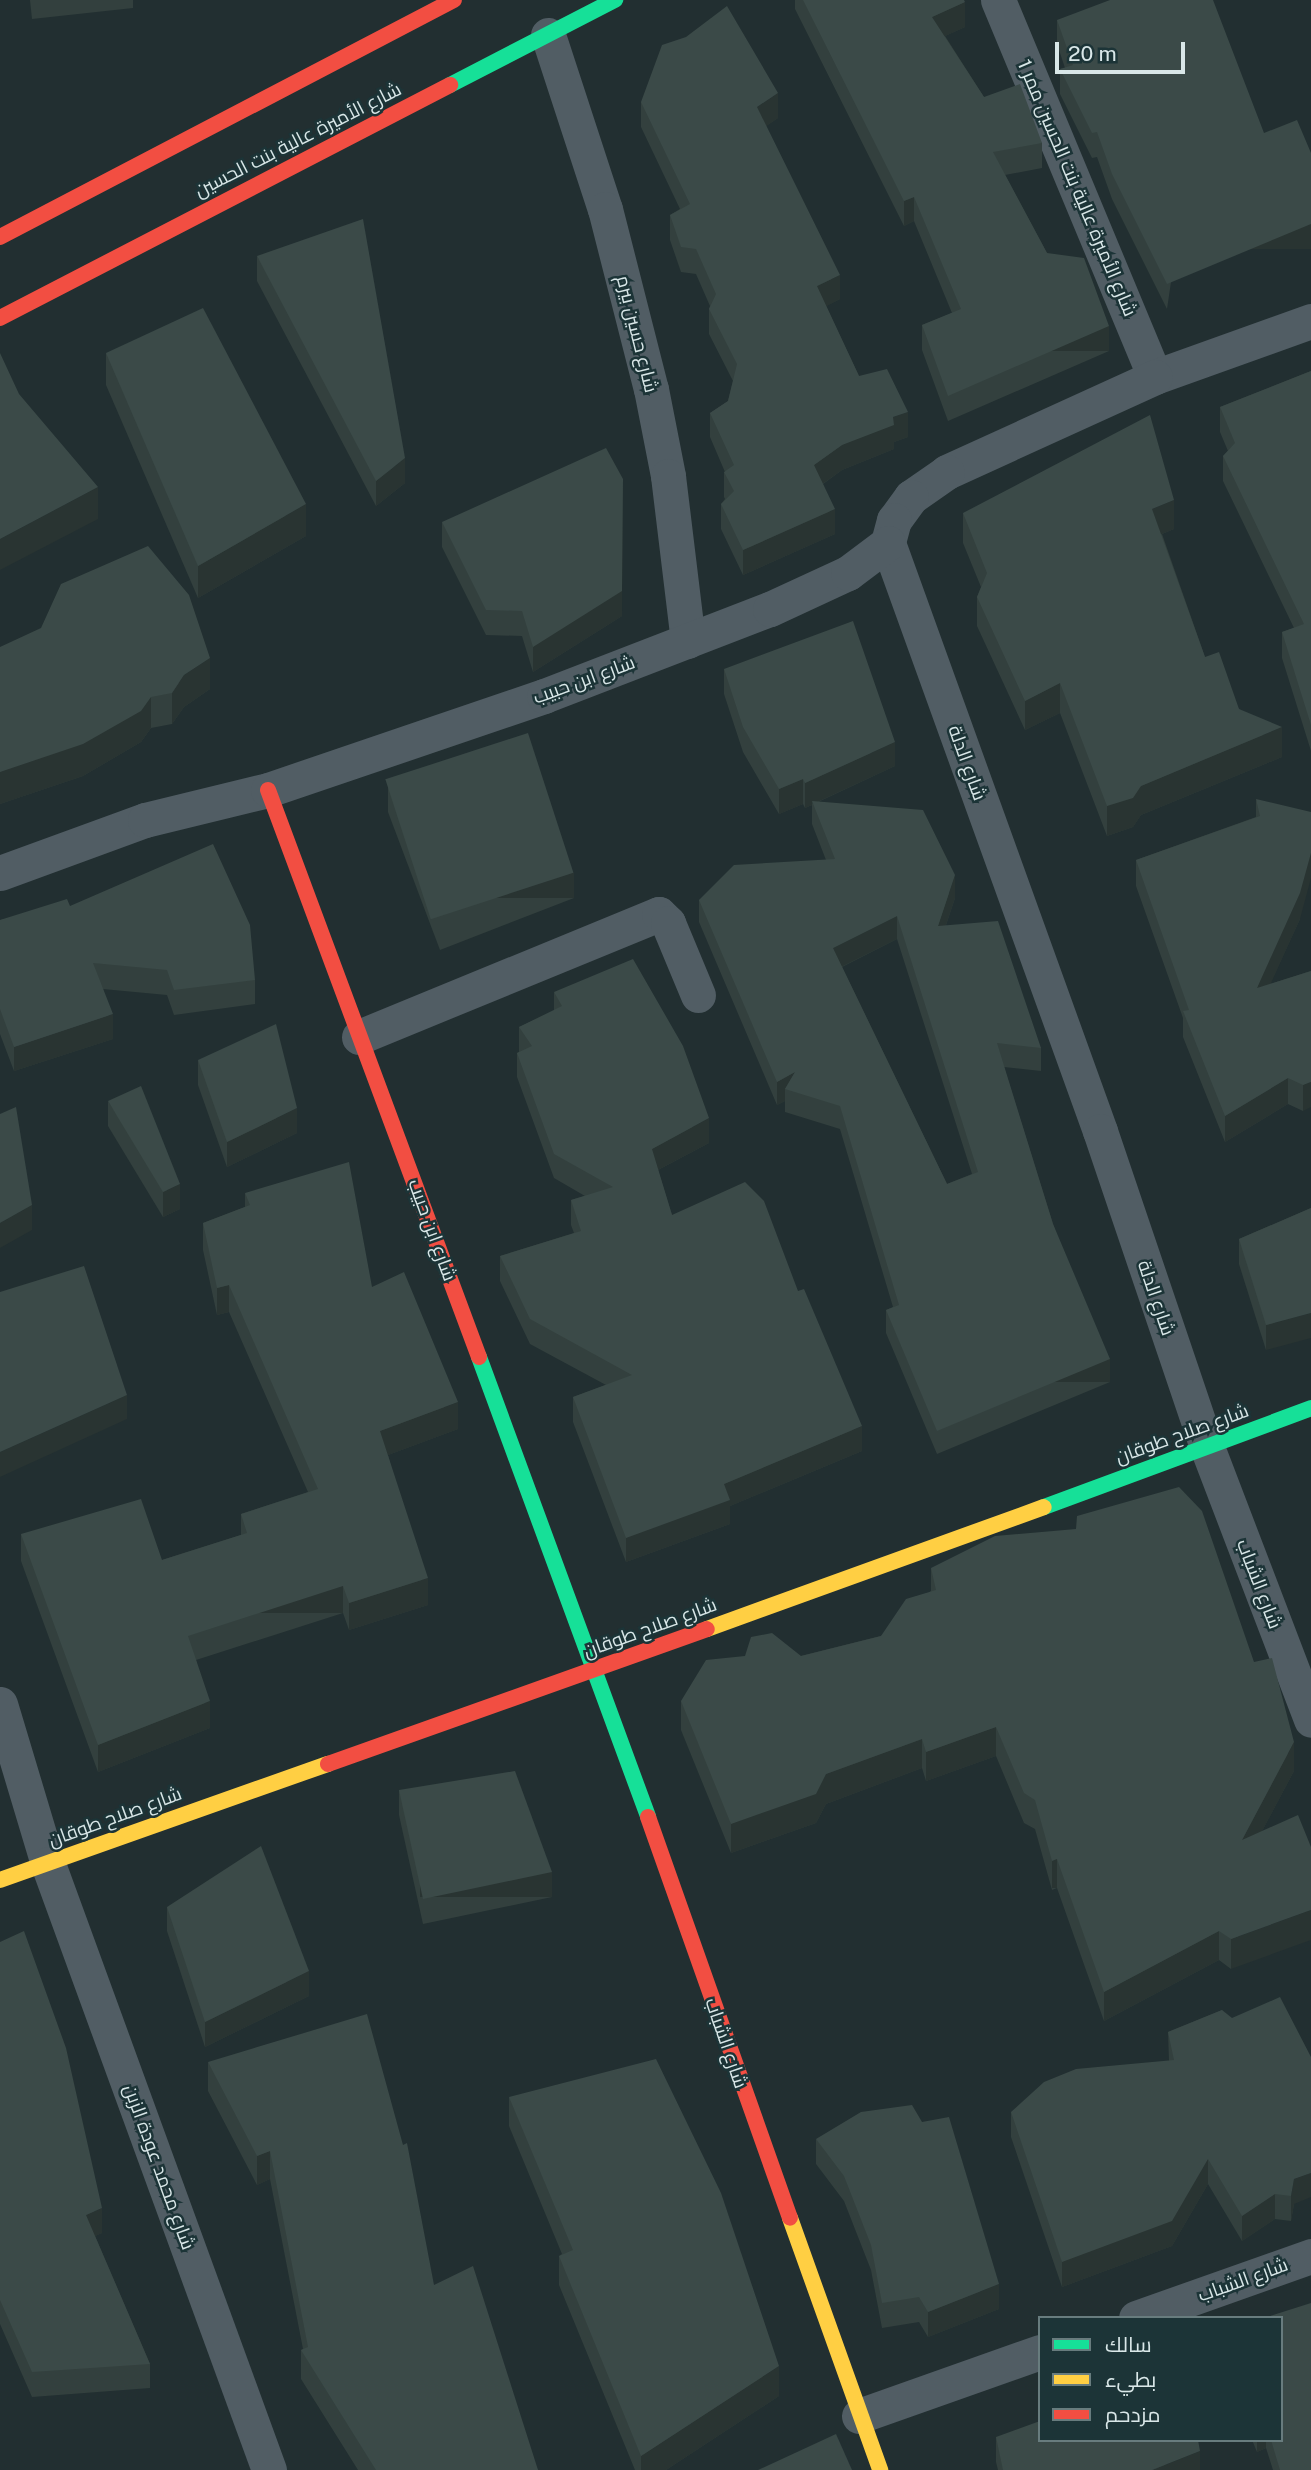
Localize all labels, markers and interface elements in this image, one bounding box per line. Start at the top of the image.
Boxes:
scale bar [1059,28,1188,72]
text: 20 m [1068,41,1117,66]
street label: شارع الأميرة عالية بنت الحسين ممر 1 [1012,56,1142,320]
street label: شارع الأميرة عالية بنت الحسين [191,78,405,202]
street label: شارع حسين بيرم [611,273,663,395]
street label: شارع ابن حبيب [530,651,638,709]
street label: شارع الدلة [943,722,991,804]
street label: شارع ابن حبيب [403,1176,461,1284]
street label: شارع الدلة [1133,1257,1179,1339]
street label: شارع صلاح طوقان [1112,1399,1252,1469]
street label: شارع الشباب [1231,1536,1287,1632]
street label: شارع صلاح طوقان [580,1593,720,1663]
street label: شارع صلاح طوقان [45,1782,185,1852]
street label: شارع الشباب [700,1995,752,2091]
street label: شارع محمد عودة الزبن [118,2081,200,2253]
street label: شارع الشباب [1195,2253,1291,2307]
legend [1038,2316,1283,2442]
text: سالك [1105,2332,1152,2357]
text: بطيء [1105,2367,1156,2392]
text: مزدحم [1105,2402,1160,2427]

